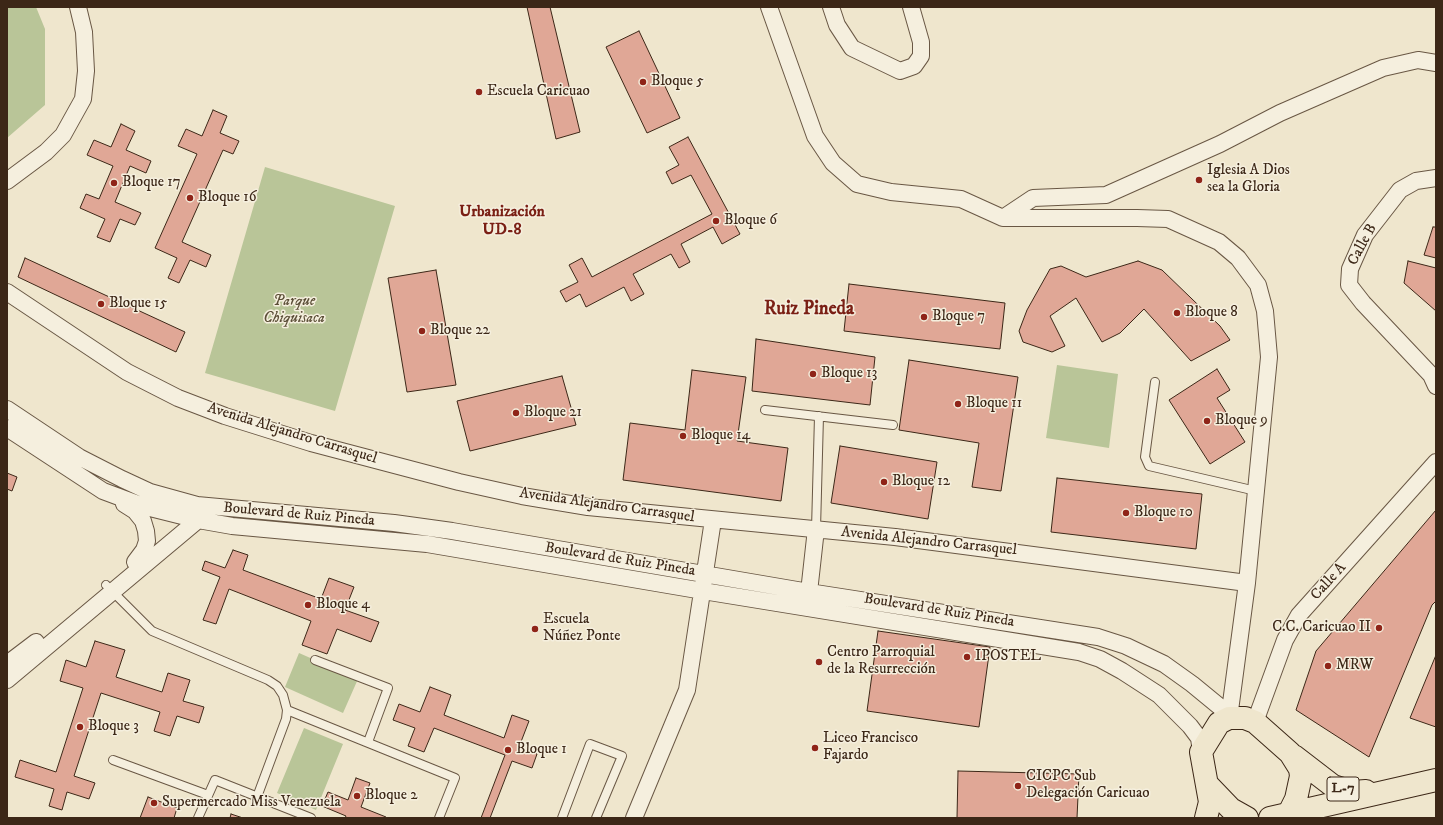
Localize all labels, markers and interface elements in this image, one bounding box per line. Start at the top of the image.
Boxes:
place label: Bloque 5 [651,73,704,91]
marker: Bloque 5 [638,77,648,87]
place label: Escuela Caricuao [487,83,590,101]
marker: Escuela Caricuao [474,87,484,97]
place label: Iglesia A Dios sea la Gloria [1207,162,1290,197]
place label: Bloque 17 [122,174,181,192]
marker: Iglesia A Dios sea la Gloria [1194,175,1204,185]
marker: Bloque 17 [109,178,119,188]
place label: Bloque 16 [198,189,257,207]
marker: Bloque 16 [185,193,195,203]
district label: Urbanización UD-8 [459,203,545,241]
place label: Bloque 6 [724,212,777,230]
marker: Bloque 6 [711,216,721,226]
street label: Calle B [1345,221,1381,269]
park label: Parque Chiquisaca [263,293,325,328]
place label: Bloque 15 [109,295,167,313]
marker: Bloque 15 [96,299,106,309]
district label: Ruiz Pineda [764,299,854,321]
place label: Bloque 8 [1185,304,1238,322]
place label: Bloque 7 [932,308,985,326]
marker: Bloque 8 [1172,308,1182,318]
marker: Bloque 7 [919,312,929,322]
place label: Bloque 22 [430,322,490,340]
marker: Bloque 22 [417,326,427,336]
place label: Bloque 13 [821,365,877,383]
marker: Bloque 13 [808,369,818,379]
place label: Bloque 11 [966,395,1022,413]
marker: Bloque 11 [953,399,963,409]
street label: Avenida Alejandro Carrasquel [205,400,379,468]
place label: Bloque 21 [524,404,582,422]
marker: Bloque 21 [511,408,521,418]
place label: Bloque 9 [1215,412,1268,430]
marker: Bloque 9 [1202,416,1212,426]
place label: Bloque 14 [691,427,750,445]
marker: Bloque 14 [678,431,688,441]
place label: Bloque 12 [892,473,950,491]
marker: Bloque 12 [879,477,889,487]
street label: Avenida Alejandro Carrasquel [518,485,696,527]
street label: Boulevard de Ruiz Pineda [222,499,376,531]
place label: Bloque 10 [1134,504,1193,522]
marker: Bloque 10 [1121,508,1131,518]
street label: Avenida Alejandro Carrasquel [840,524,1018,560]
street label: Boulevard de Ruiz Pineda [544,539,696,581]
street label: Calle A [1307,560,1351,604]
street label: Boulevard de Ruiz Pineda [863,590,1015,632]
place label: Bloque 4 [316,596,370,614]
marker: Bloque 4 [303,600,313,610]
place label: Escuela Núñez Ponte [543,611,620,646]
place label: C.C. Caricuao II [1272,619,1371,637]
marker: C.C. Caricuao II [1374,623,1384,633]
marker: Escuela Núñez Ponte [530,624,540,634]
place label: Centro Parroquial de la Resurrección [827,644,936,679]
place label: IPOSTEL [975,648,1041,666]
marker: IPOSTEL [962,652,972,662]
marker: Centro Parroquial de la Resurrección [814,657,824,667]
place label: MRW [1336,657,1373,675]
marker: MRW [1323,661,1333,671]
place label: Bloque 3 [88,718,139,736]
marker: Bloque 3 [75,722,85,732]
place label: Liceo Francisco Fajardo [823,730,918,765]
place label: Bloque 1 [516,741,567,759]
marker: Liceo Francisco Fajardo [810,743,820,753]
marker: Bloque 1 [503,745,513,755]
place label: CICPC Sub Delegación Caricuao [1026,768,1150,803]
road number: L-7 [1327,777,1359,801]
marker: CICPC Sub Delegación Caricuao [1013,781,1023,791]
place label: Bloque 2 [365,787,418,805]
marker: Bloque 2 [352,791,362,801]
place label: Supermercado Miss Venezuela [162,794,341,812]
marker: Supermercado Miss Venezuela [149,798,159,808]

